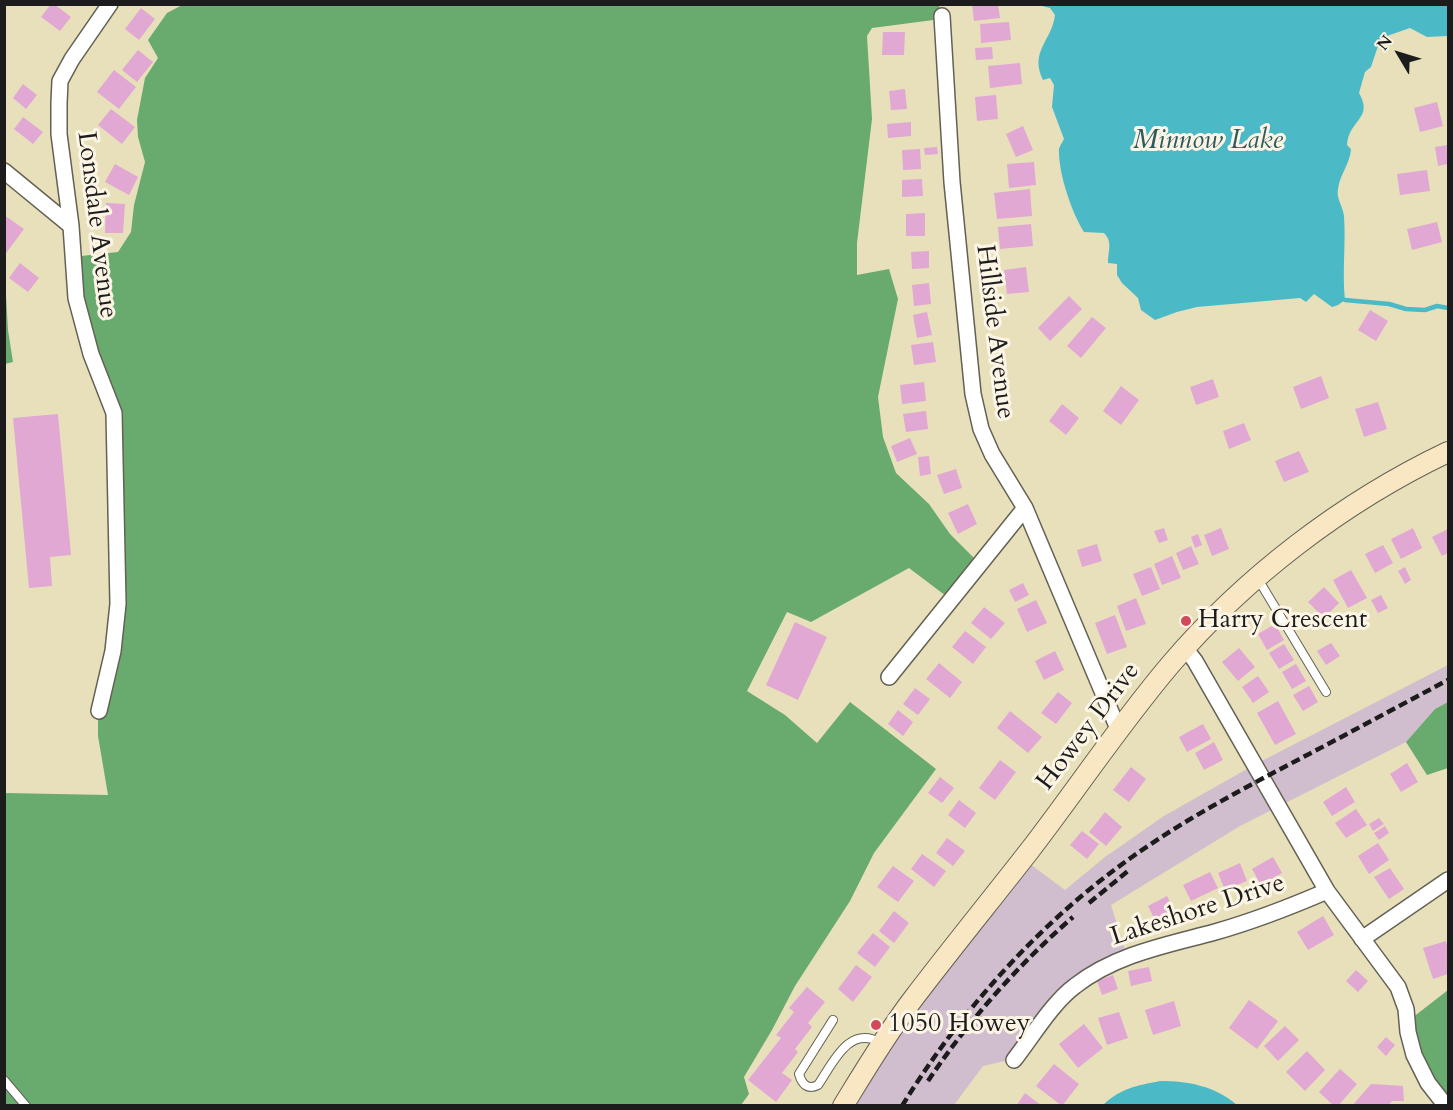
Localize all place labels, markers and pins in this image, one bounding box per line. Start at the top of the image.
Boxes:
place label: Harry Crescent [1198,605,1367,637]
marker: Harry Crescent [1179,614,1193,628]
place label: 1050 Howey [888,1009,1030,1041]
marker: 1050 Howey [869,1018,883,1032]

